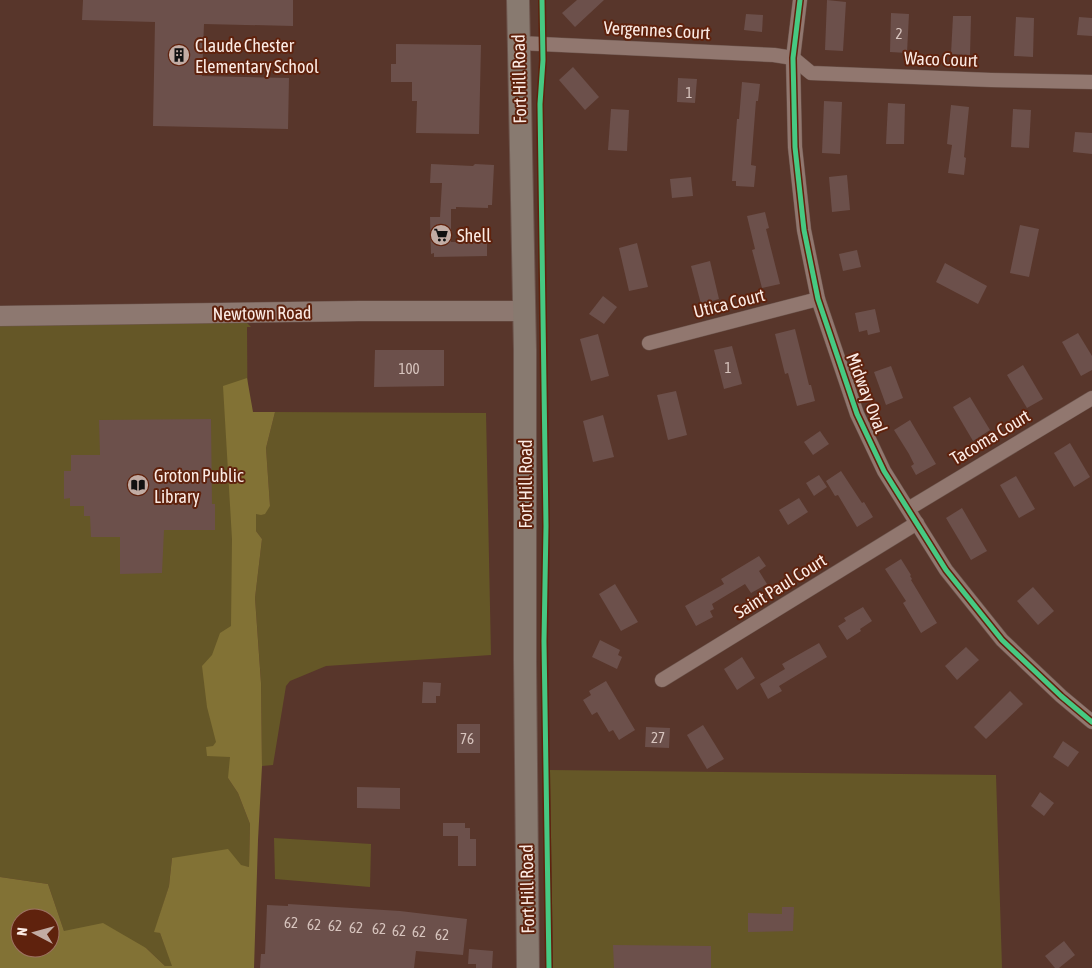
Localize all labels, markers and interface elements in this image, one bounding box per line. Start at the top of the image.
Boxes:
street label: Vergennes Court [603,17,711,43]
house number: 2 [895,25,903,42]
street label: Fort Hill Road [508,34,530,124]
place label: Claude Chester Elementary School [195,35,319,77]
building icon: Claude Chester Elementary School [167,43,191,67]
street label: Waco Court [904,47,978,71]
house number: 1 [685,84,693,101]
supermarket icon: Shell [429,223,453,247]
place label: Shell [457,225,491,246]
street label: Utica Court [691,284,767,322]
street label: Newtown Road [212,302,312,324]
street label: Midway Oval [842,350,892,436]
house number: 1 [724,359,732,376]
house number: 100 [398,360,420,377]
street label: Tacoma Court [946,405,1034,469]
street label: Fort Hill Road [515,439,536,529]
place label: Groton Public Library [154,465,244,507]
library icon: Groton Public Library [126,473,150,497]
street label: Saint Paul Court [730,549,830,623]
house number: 27 [651,729,665,746]
house number: 76 [460,730,474,747]
street label: Fort Hill Road [516,844,538,934]
north arrow [10,908,60,958]
house number: 62 [284,914,298,931]
house number: 62 [307,916,321,933]
house number: 62 [328,917,342,934]
house number: 62 [349,919,363,936]
house number: 62 [372,920,386,937]
house number: 62 [392,922,406,939]
house number: 62 [412,923,426,940]
house number: 62 [435,926,449,943]
text: N [14,927,30,937]

